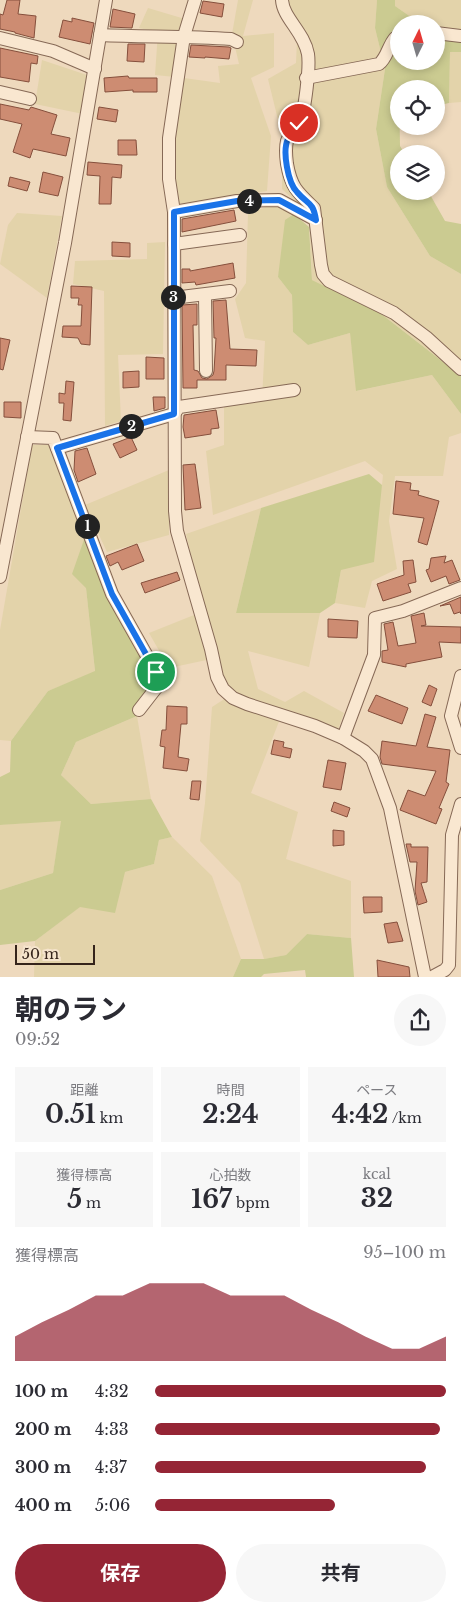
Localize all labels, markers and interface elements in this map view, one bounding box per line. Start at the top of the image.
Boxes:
north arrow [390,15,445,70]
map controls [390,15,445,200]
button: locate [390,80,445,135]
pin [278,102,320,144]
icon: check [285,109,313,137]
button: layers [390,145,445,200]
pin: 4 [236,188,262,214]
text: 4 [245,192,254,210]
pin: 3 [160,284,186,310]
text: 3 [169,288,178,306]
pin: 2 [118,414,144,438]
text: 2 [127,417,136,435]
pin: 1 [74,514,100,538]
text: 1 [84,517,91,535]
pin [135,651,177,693]
icon: arrive [142,658,170,686]
scale bar [15,942,95,965]
text: 50 m [22,945,59,963]
text: 朝のラン [15,992,127,1027]
button: share [394,994,446,1046]
text: 09:52 [15,1029,60,1049]
text: 距離 [70,1081,98,1099]
text: 時間 [216,1081,244,1099]
text: ペース [356,1081,397,1099]
text: 0.51 [45,1099,96,1130]
text: 2:24 [202,1099,259,1130]
text: 4:42 [332,1099,388,1130]
text: km [96,1109,123,1127]
text: /km [388,1109,422,1127]
text: kcal [363,1165,391,1183]
text: 獲得標高 [56,1166,112,1184]
text: 心拍数 [209,1166,251,1184]
text: 32 [361,1183,393,1214]
text: 5 [67,1184,82,1215]
text: 167 [191,1184,232,1215]
text: m [82,1194,101,1212]
text: bpm [232,1194,270,1212]
text: 95–100 m [363,1242,446,1262]
text: 獲得標高 [15,1245,79,1265]
text: 100 m [15,1381,68,1401]
text: 4:32 [95,1381,129,1401]
text: 200 m [15,1419,72,1439]
text: 4:33 [95,1419,129,1439]
text: 300 m [15,1457,71,1477]
text: 4:37 [95,1457,127,1477]
text: 400 m [15,1495,72,1515]
text: 5:06 [95,1495,130,1515]
button: 保存 [15,1544,226,1602]
button: 共有 [236,1544,446,1602]

